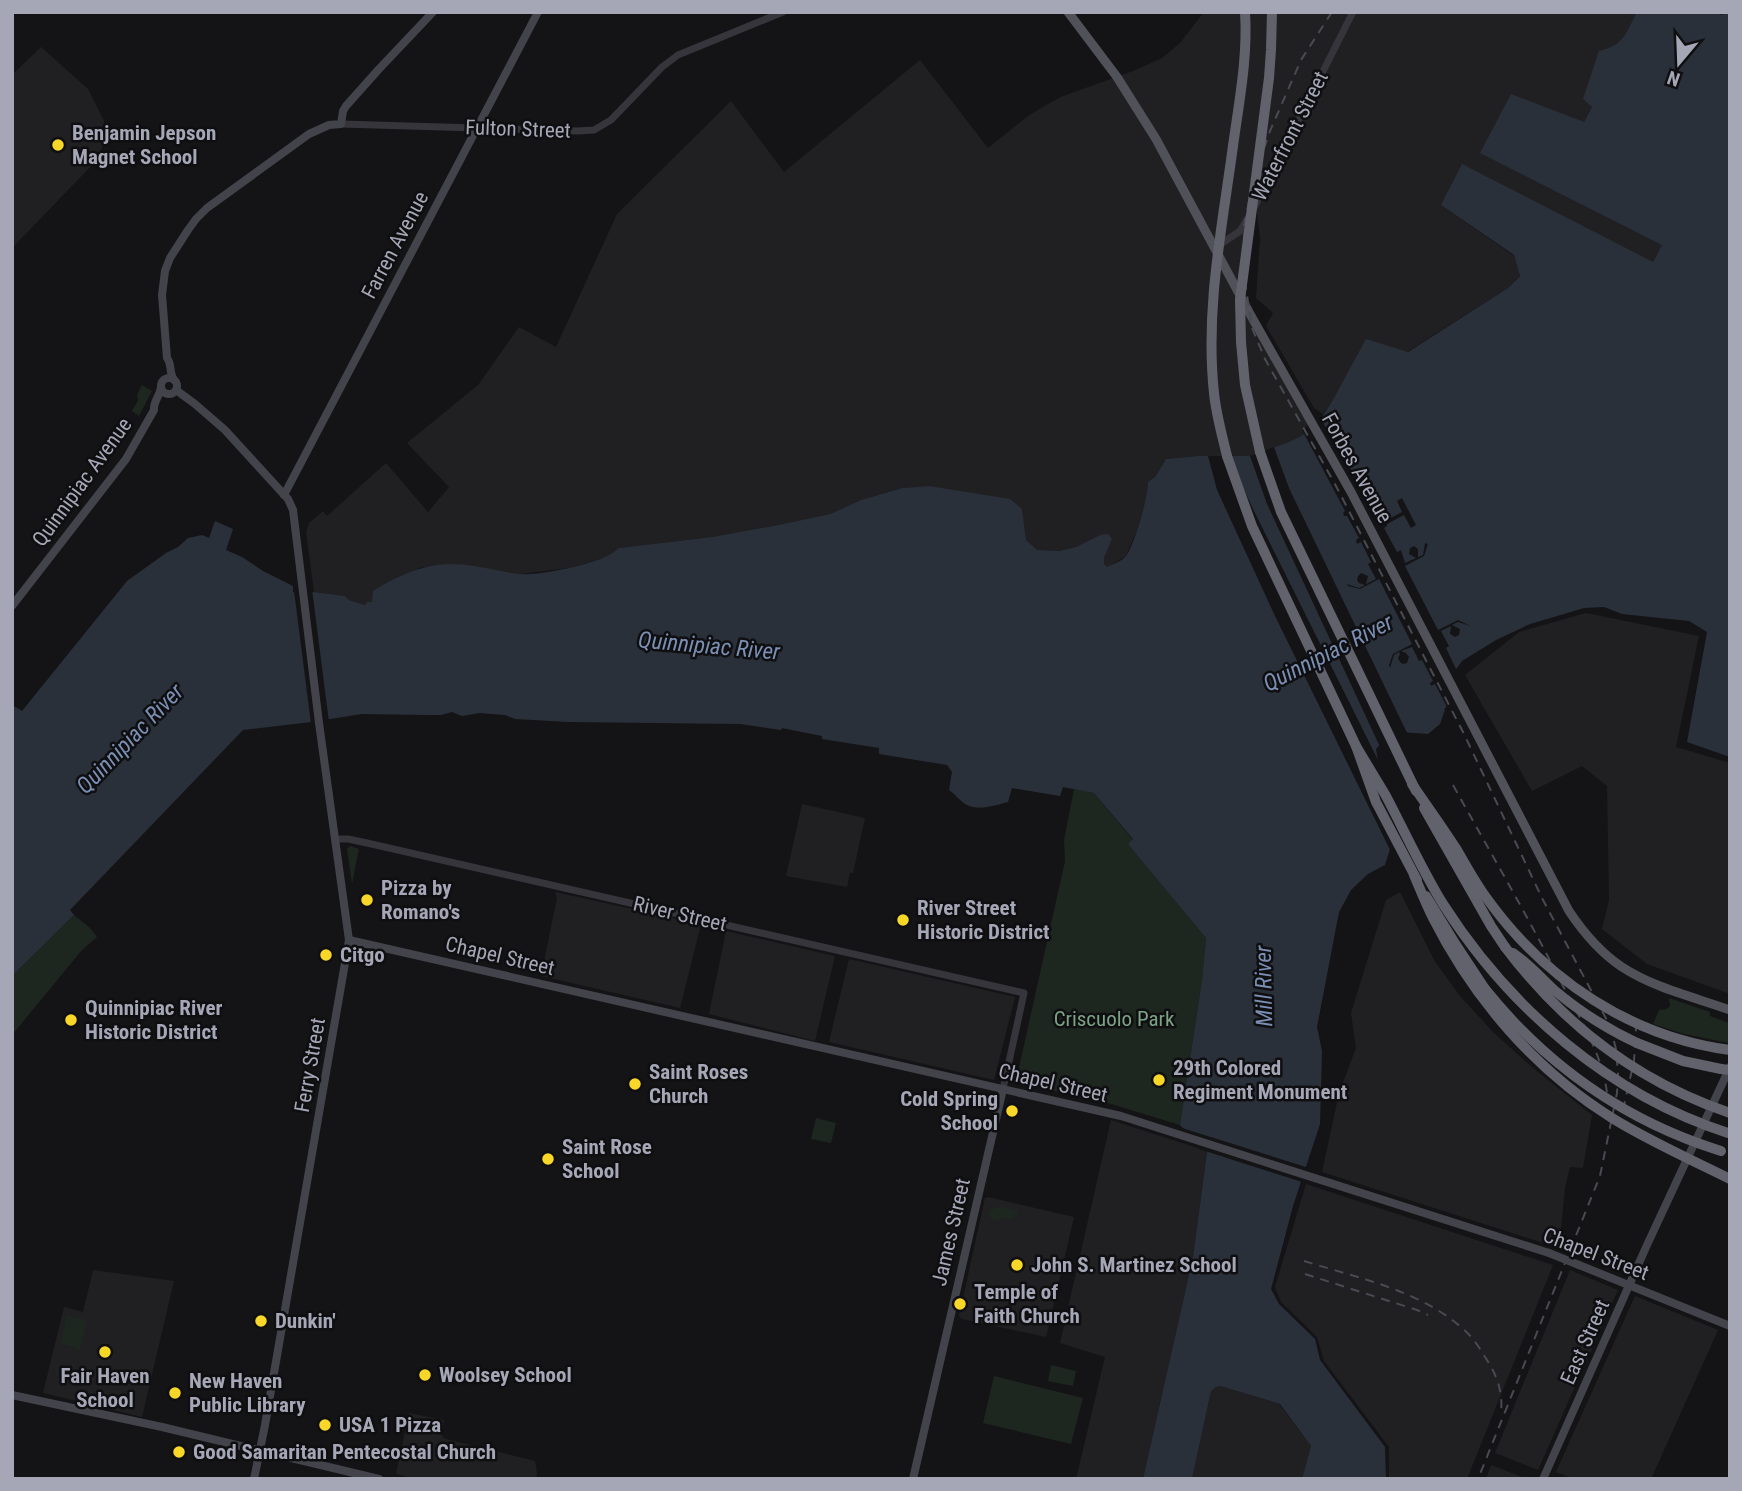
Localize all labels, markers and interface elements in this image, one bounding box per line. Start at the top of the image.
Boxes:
north arrow [1644,28,1714,98]
text: N [1664,66,1683,91]
street label: Waterfront Street [1247,67,1333,205]
street label: Fulton Street [465,115,571,143]
place label: Benjamin Jepson Magnet School [72,121,216,169]
marker: Benjamin Jepson Magnet School [50,137,66,153]
street label: Farren Avenue [357,187,433,303]
street label: Forbes Avenue [1317,409,1397,527]
street label: Quinnipiac Avenue [27,413,137,551]
water label: Quinnipiac River [1259,608,1398,697]
water label: Quinnipiac River [637,626,782,666]
water label: Quinnipiac River [71,678,190,799]
place label: Pizza by Romano's [381,876,460,924]
marker: Pizza by Romano's [359,892,375,908]
street label: River Street [631,892,729,936]
place label: River Street Historic District [917,896,1050,944]
marker: River Street Historic District [895,912,911,928]
street label: Chapel Street [443,932,557,980]
place label: Citgo [340,943,385,967]
water label: Mill River [1250,944,1278,1027]
marker: Citgo [318,947,334,963]
place label: Quinnipiac River Historic District [85,996,223,1044]
park label: Criscuolo Park [1054,1007,1175,1031]
marker: Quinnipiac River Historic District [63,1012,79,1028]
street label: Ferry Street [290,1016,330,1114]
place label: 29th Colored Regiment Monument [1173,1056,1347,1104]
street label: Chapel Street [996,1059,1110,1107]
place label: Saint Roses Church [649,1060,748,1108]
marker: 29th Colored Regiment Monument [1151,1072,1167,1088]
marker: Saint Roses Church [627,1076,643,1092]
place label: Cold Spring School [900,1087,998,1135]
marker: Cold Spring School [1004,1103,1020,1119]
place label: Saint Rose School [562,1135,652,1183]
marker: Saint Rose School [540,1151,556,1167]
street label: James Street [927,1176,975,1288]
street label: Chapel Street [1540,1223,1652,1285]
place label: John S. Martinez School [1031,1253,1237,1277]
marker: John S. Martinez School [1009,1257,1025,1273]
place label: Temple of Faith Church [974,1280,1080,1328]
marker: Temple of Faith Church [952,1296,968,1312]
street label: East Street [1556,1296,1614,1388]
place label: Dunkin' [275,1309,336,1333]
marker: Dunkin' [253,1313,269,1329]
marker: Fair Haven School [97,1344,113,1360]
place label: Woolsey School [439,1363,572,1387]
place label: Fair Haven School [61,1364,149,1412]
marker: Woolsey School [417,1367,433,1383]
place label: New Haven Public Library [189,1369,306,1417]
marker: New Haven Public Library [167,1385,183,1401]
place label: USA 1 Pizza [339,1413,441,1437]
marker: USA 1 Pizza [317,1417,333,1433]
place label: Good Samaritan Pentecostal Church [193,1440,496,1464]
marker: Good Samaritan Pentecostal Church [171,1444,187,1460]

